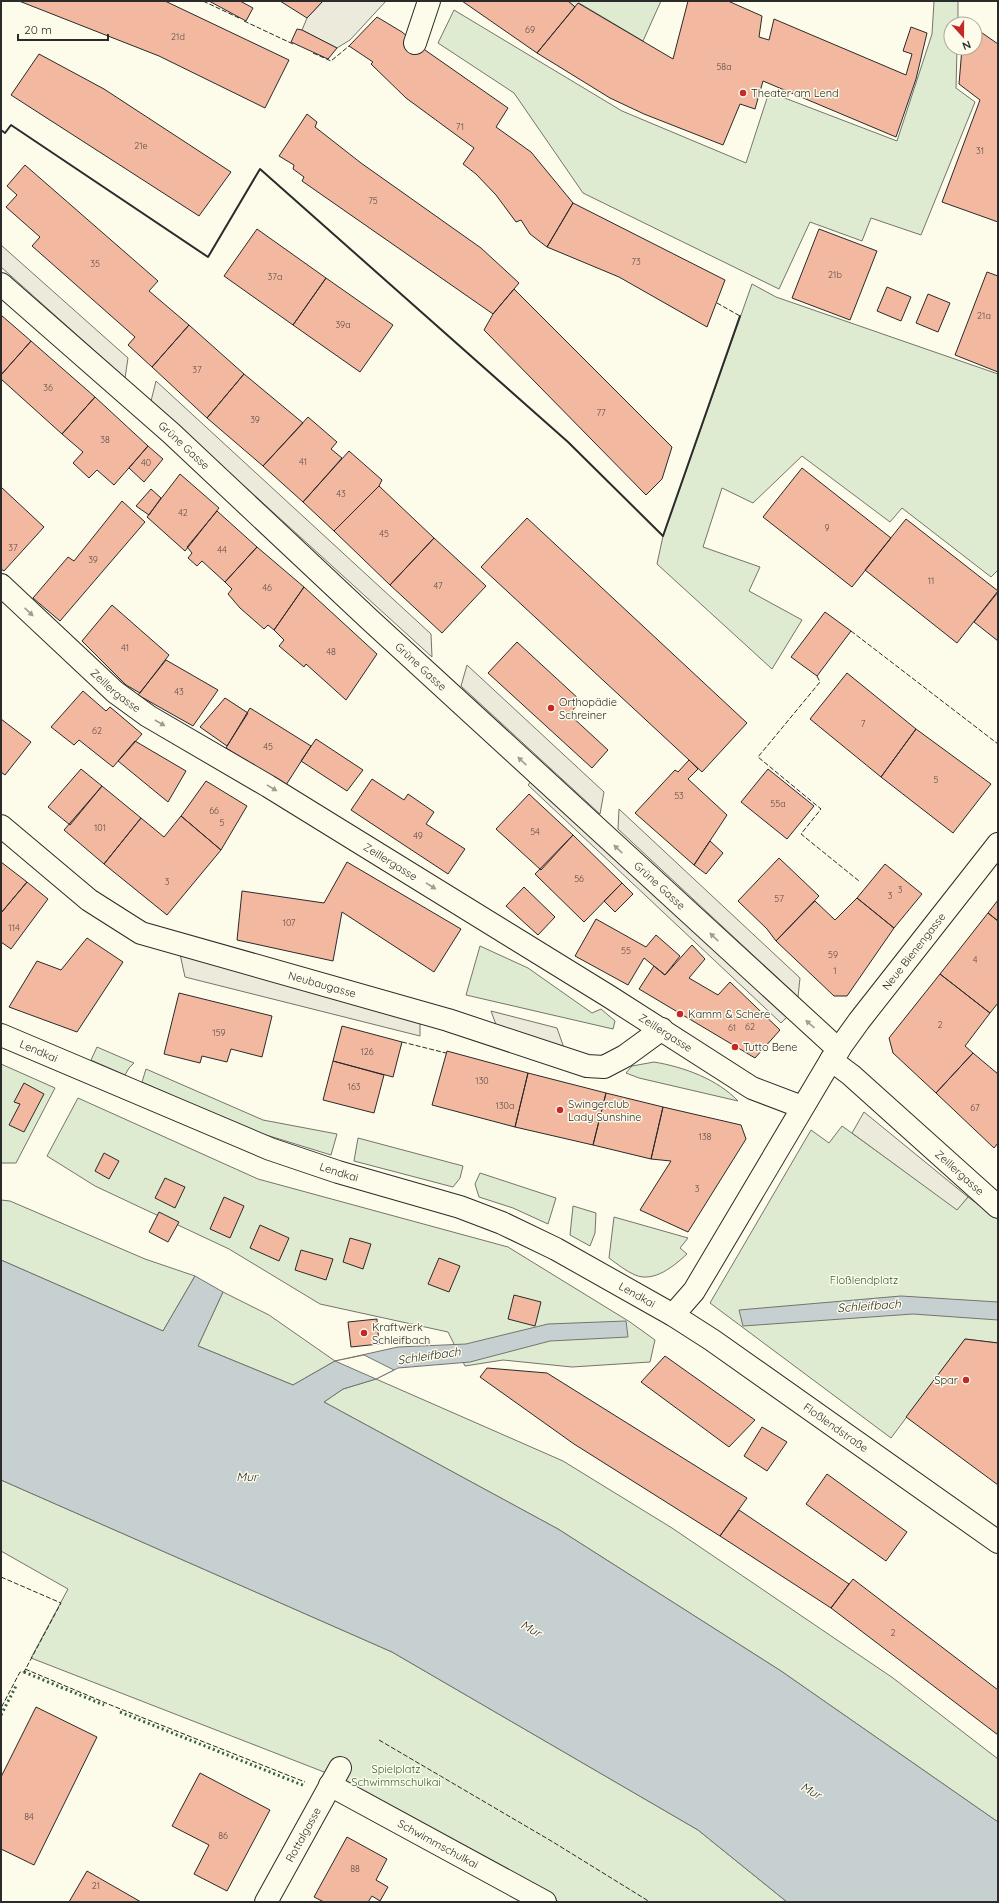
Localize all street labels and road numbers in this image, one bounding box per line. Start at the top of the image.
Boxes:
street label: Grüne Gasse [156,418,212,473]
street label: Grüne Gasse [392,639,449,694]
street label: Zeillergasse [88,666,143,715]
street label: Zeillergasse [361,840,420,884]
street label: Grüne Gasse [631,858,688,913]
street label: Neue Bienengasse [879,910,948,993]
street label: Neubaugasse [287,968,358,1001]
street label: Zeillergasse [636,1010,695,1055]
street label: Lendkai [18,1037,60,1065]
street label: Zeillergasse [932,1147,987,1198]
street label: Lendkai [318,1159,360,1185]
street label: Lendkai [616,1279,658,1311]
street label: Floßlendstraße [801,1400,871,1455]
street label: Rottalgasse [282,1805,324,1865]
street label: Schwimmschulkai [395,1816,481,1871]

